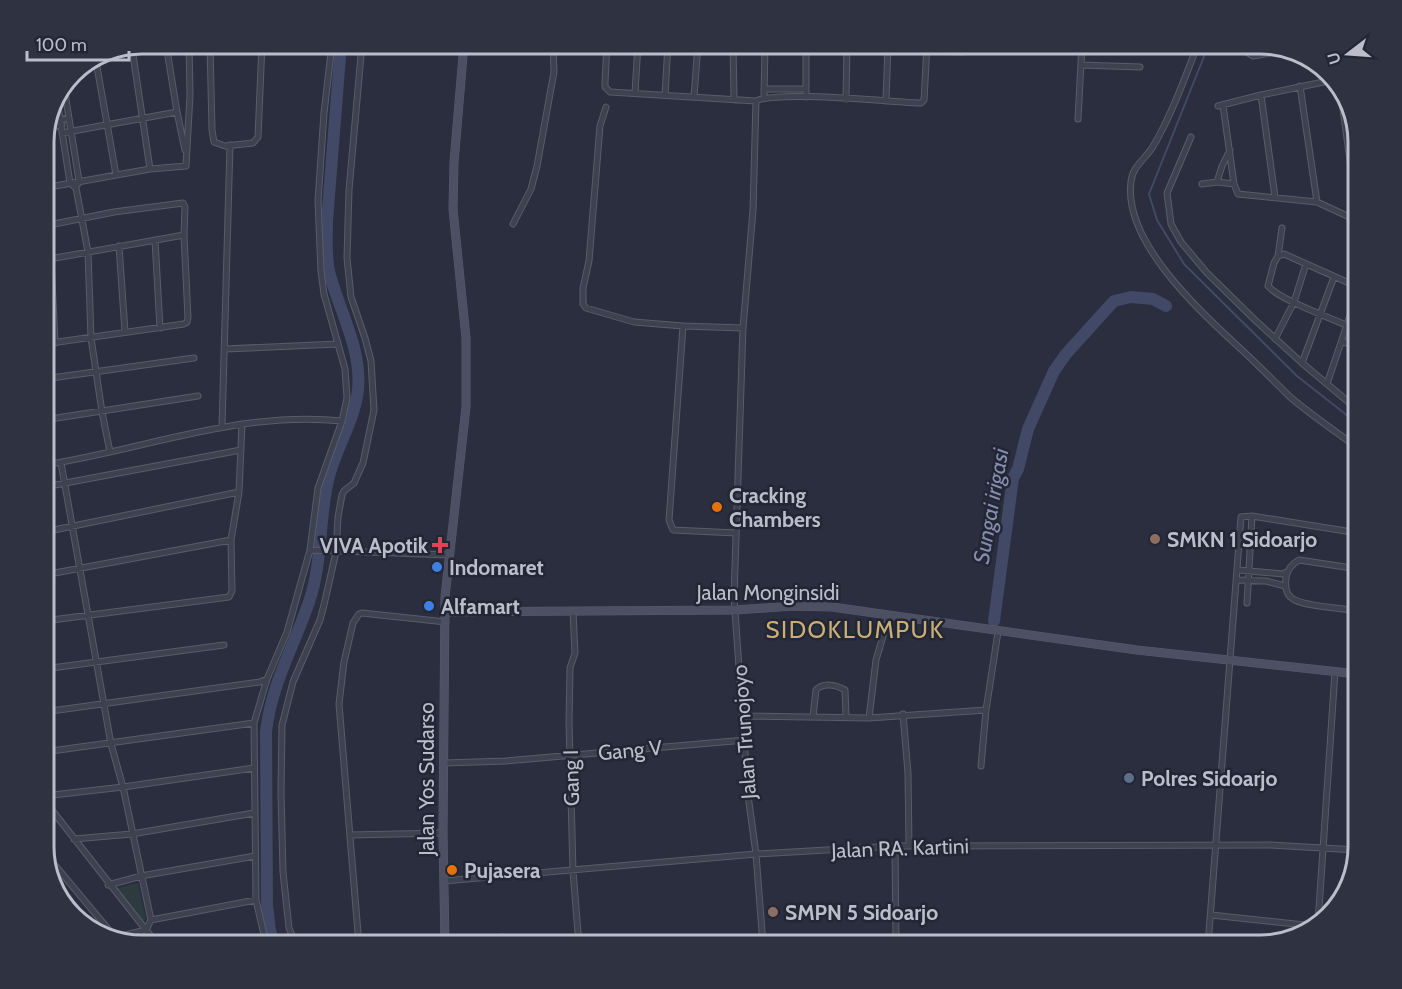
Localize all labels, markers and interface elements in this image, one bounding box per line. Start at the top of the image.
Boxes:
scale bar [27,24,129,62]
north arrow [1318,24,1378,84]
text: 100 m [36,34,87,56]
text: U [1323,50,1345,67]
water label: Sungai irigasi [968,446,1014,566]
place label: Cracking Chambers [729,483,821,532]
marker: Cracking Chambers [710,500,724,514]
place label: SMKN 1 Sidoarjo [1167,527,1317,552]
marker: SMKN 1 Sidoarjo [1148,532,1162,546]
place label: VIVA Apotik [320,533,429,558]
marker: VIVA Apotik [433,538,447,552]
place label: Indomaret [449,555,544,580]
marker: Indomaret [430,560,444,574]
street label: Jalan Monginsidi [695,580,840,605]
place label: Alfamart [441,594,520,619]
marker: Alfamart [422,599,436,613]
district label: SIDOKLUMPUK [766,615,944,644]
street label: Jalan Trunojoyo [727,664,762,801]
street label: Jalan Yos Sudarso [414,702,439,857]
street label: Gang V [597,735,663,765]
street label: Gang I [558,750,584,806]
place label: Polres Sidoarjo [1141,766,1277,791]
marker: Polres Sidoarjo [1122,771,1136,785]
street label: Jalan RA. Kartini [830,833,969,863]
place label: Pujasera [464,858,541,883]
marker: Pujasera [445,863,459,877]
place label: SMPN 5 Sidoarjo [785,900,938,925]
marker: SMPN 5 Sidoarjo [766,905,780,919]

